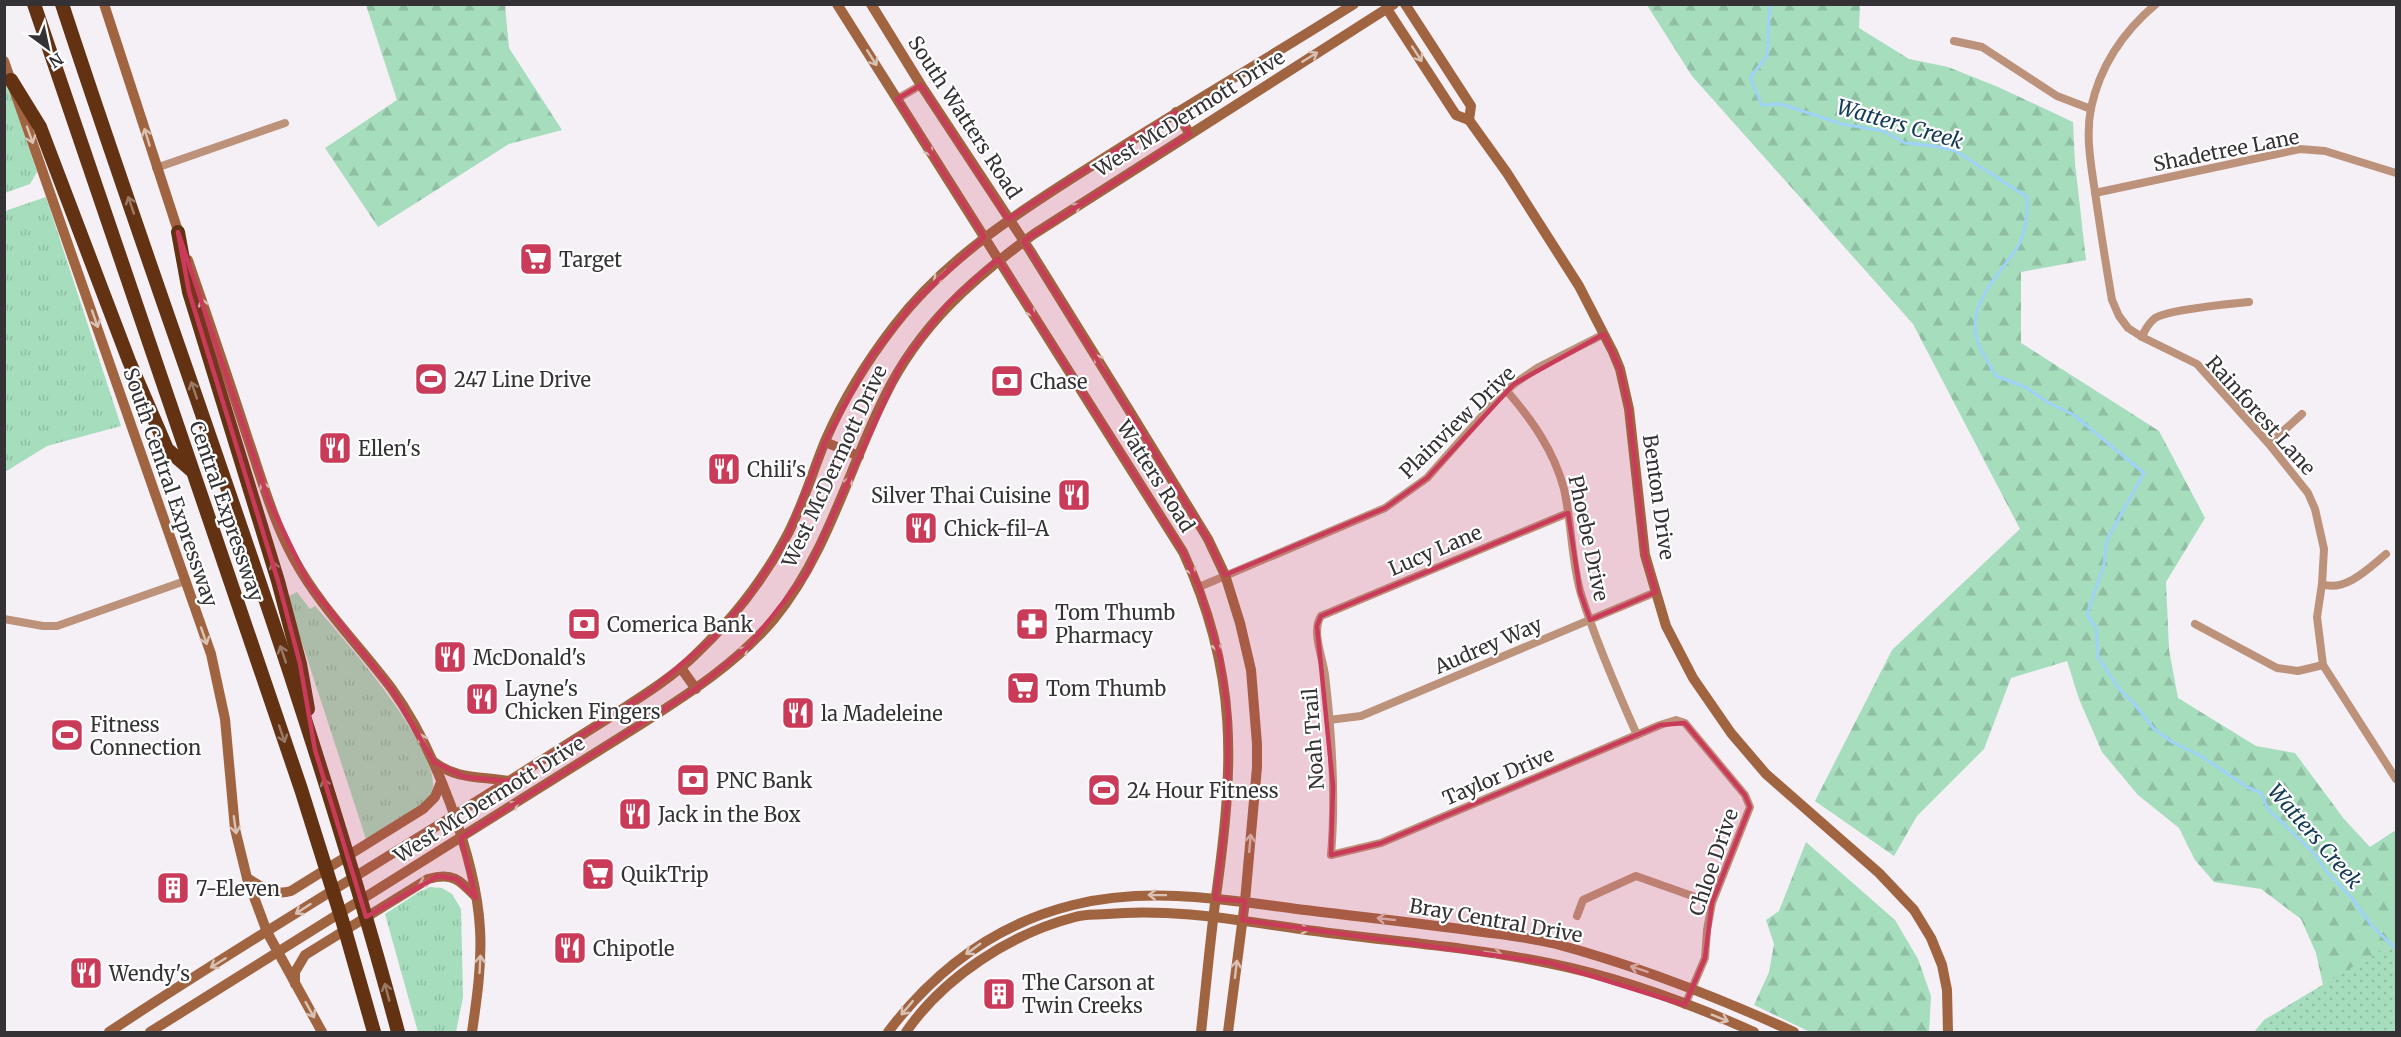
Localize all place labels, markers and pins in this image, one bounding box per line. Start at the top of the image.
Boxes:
supermarket icon: Target [518,241,554,277]
place label: Target [559,247,622,272]
sports icon: 247 Line Drive [413,361,449,397]
bank icon: Chase [989,363,1025,399]
place label: 247 Line Drive [454,367,591,392]
place label: Chase [1030,369,1087,394]
restaurant icon: Ellen's [317,430,353,466]
place label: Ellen's [358,436,420,461]
restaurant icon: Chili's [706,451,742,487]
place label: Chili's [747,457,806,482]
restaurant icon: Silver Thai Cuisine [1056,477,1092,513]
place label: Silver Thai Cuisine [871,483,1051,508]
restaurant icon: Chick-fil-A [903,510,939,546]
place label: Chick-fil-A [944,516,1050,541]
place label: Tom Thumb Pharmacy [1055,600,1175,648]
bank icon: Comerica Bank [566,606,602,642]
pharmacy icon: Tom Thumb Pharmacy [1014,606,1050,642]
place label: Comerica Bank [607,612,754,637]
restaurant icon: McDonald's [432,639,468,675]
place label: McDonald's [473,645,586,670]
supermarket icon: Tom Thumb [1005,670,1041,706]
place label: Layne's Chicken Fingers [505,676,660,724]
place label: Tom Thumb [1046,676,1166,701]
restaurant icon: Layne's Chicken Fingers [464,681,500,717]
restaurant icon: la Madeleine [780,695,816,731]
place label: la Madeleine [821,701,943,726]
place label: Fitness Connection [90,712,201,760]
sports icon: Fitness Connection [49,717,85,753]
bank icon: PNC Bank [675,762,711,798]
place label: PNC Bank [716,768,813,793]
sports icon: 24 Hour Fitness [1086,772,1122,808]
place label: 24 Hour Fitness [1127,778,1278,803]
restaurant icon: Jack in the Box [617,796,653,832]
place label: Jack in the Box [657,802,801,827]
supermarket icon: QuikTrip [580,856,616,892]
place label: QuikTrip [621,862,709,887]
building icon: 7-Eleven [155,870,191,906]
place label: 7-Eleven [196,876,280,901]
restaurant icon: Chipotle [552,930,588,966]
place label: Chipotle [593,936,674,961]
restaurant icon: Wendy's [68,955,104,991]
place label: Wendy's [108,961,190,986]
place label: The Carson at Twin Creeks [1022,970,1155,1018]
building icon: The Carson at Twin Creeks [981,976,1017,1012]

